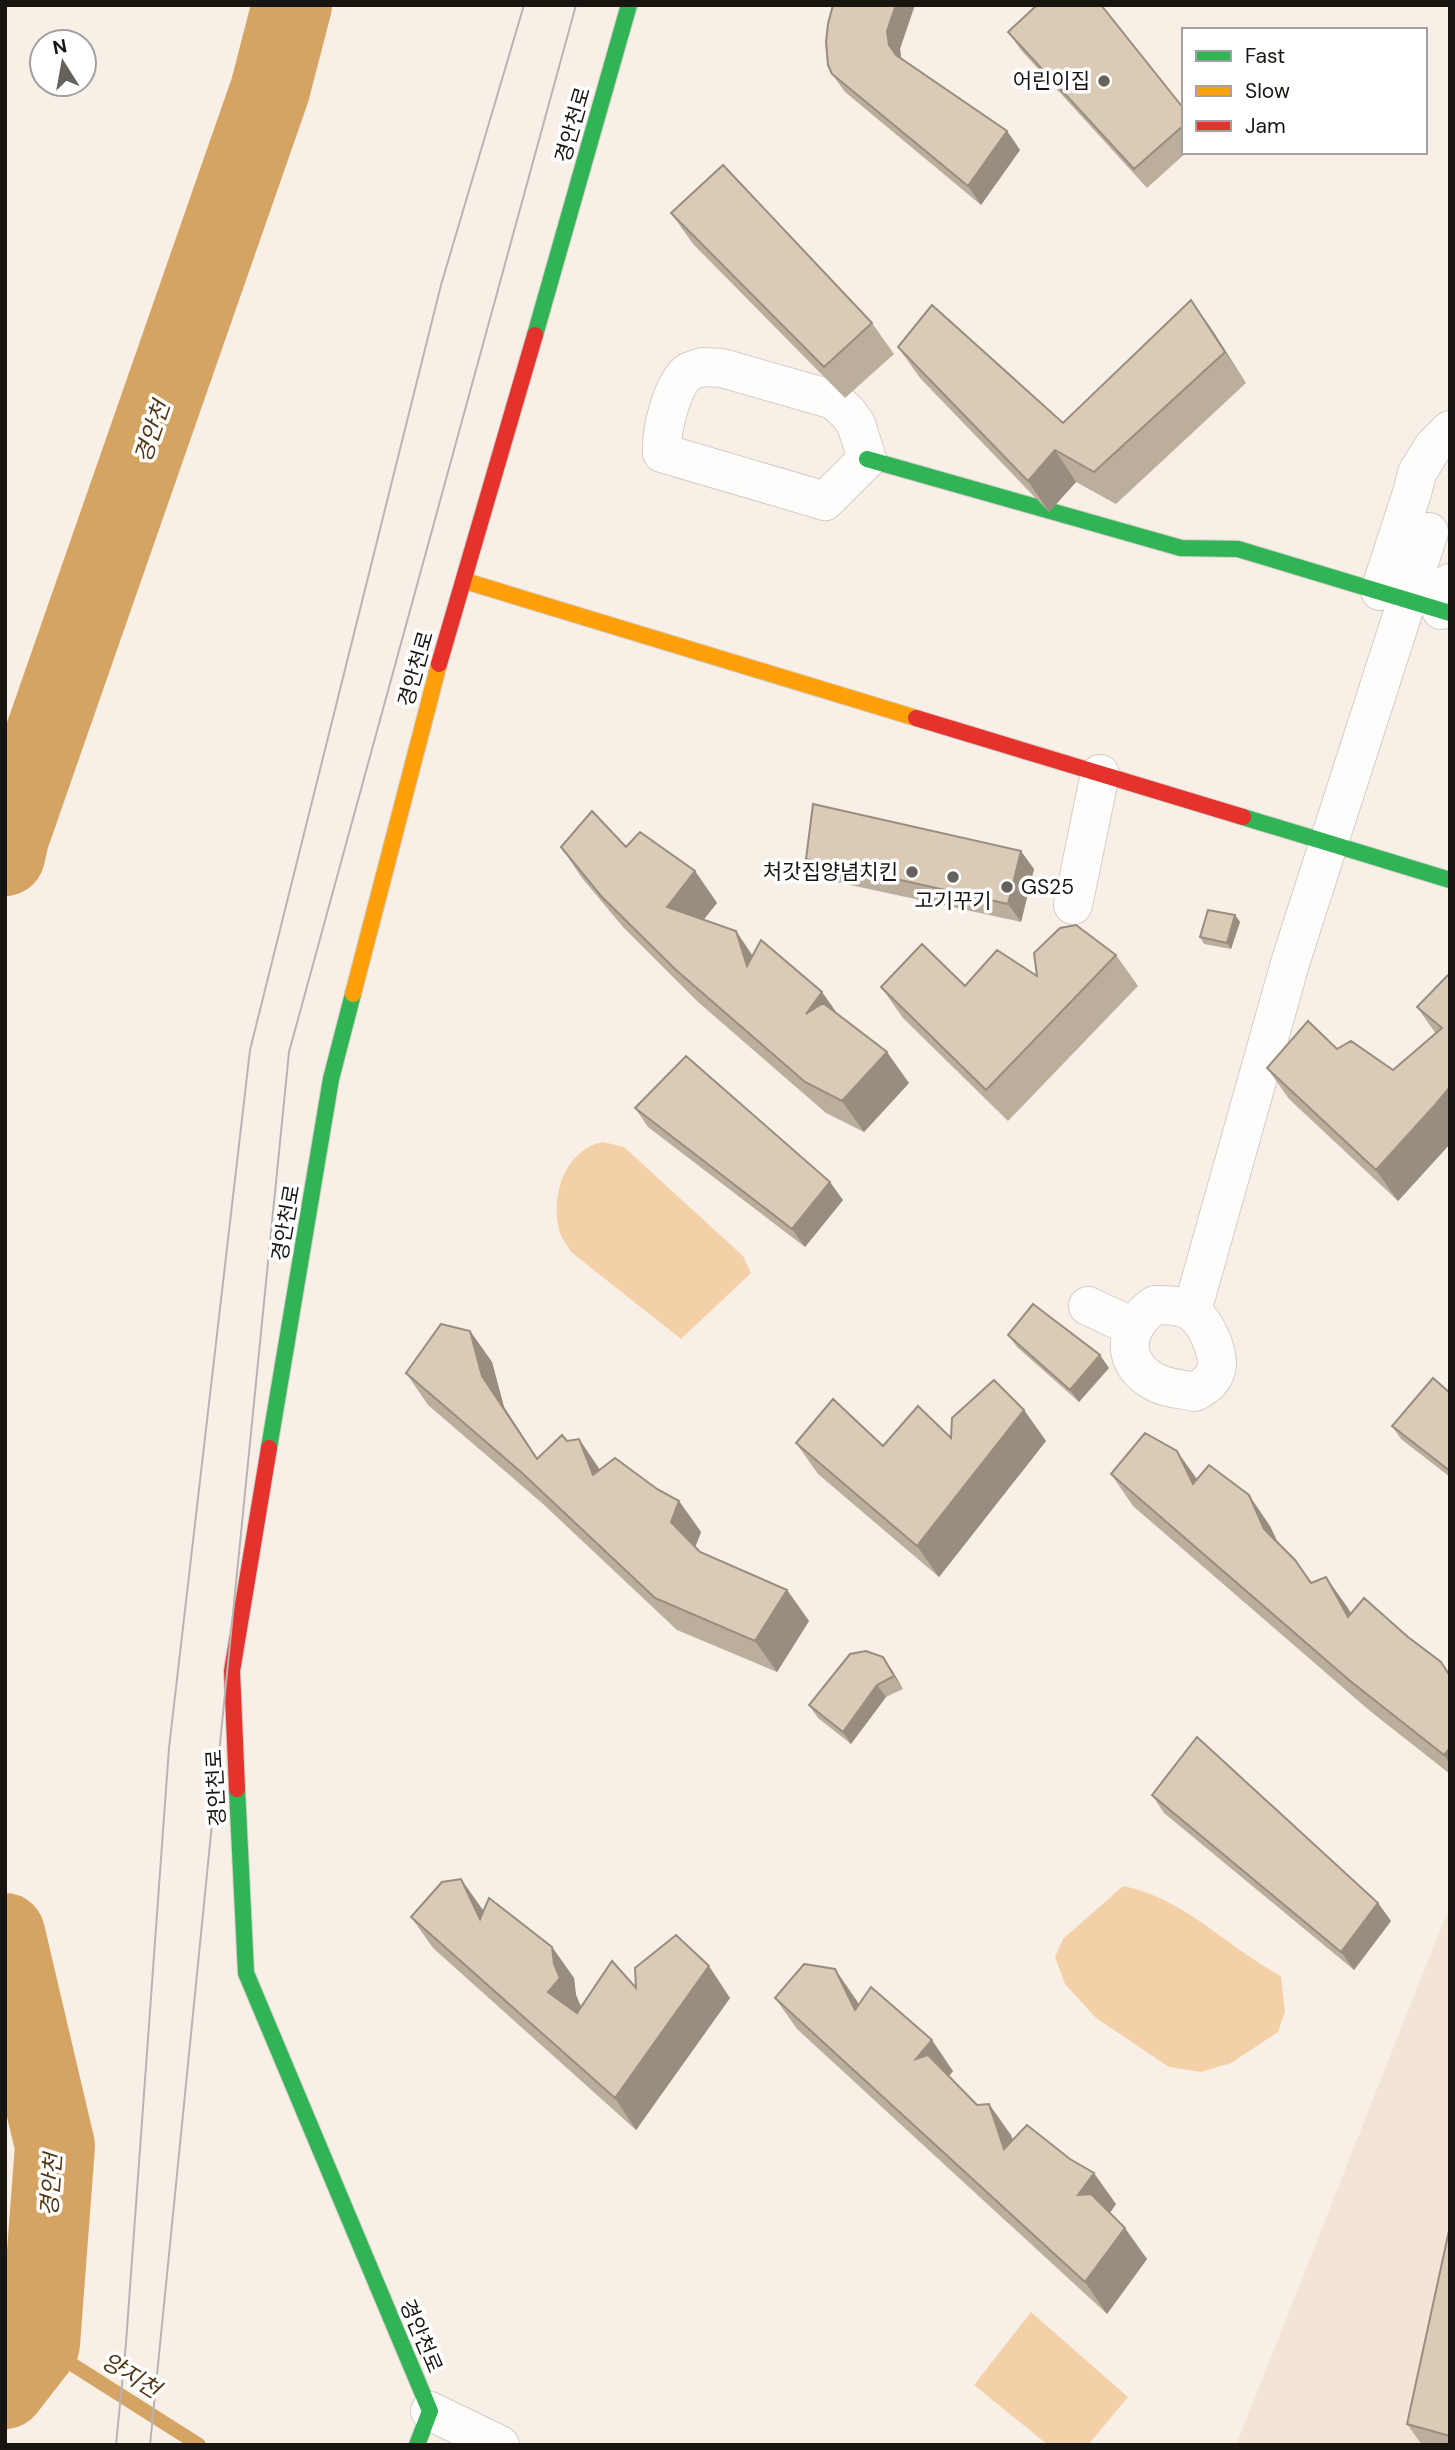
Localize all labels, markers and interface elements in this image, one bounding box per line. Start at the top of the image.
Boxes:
north arrow [28,28,98,98]
legend [1182,28,1427,154]
text: N [51,33,69,60]
text: Fast [1245,42,1285,70]
place label: 어린이집 [1013,67,1090,95]
marker: 어린이집 [1096,73,1112,89]
text: Slow [1245,77,1290,105]
street label: 경안천로 [549,84,597,166]
text: Jam [1245,112,1286,140]
water label: 경안천 [127,394,177,467]
street label: 경안천로 [392,628,440,710]
place label: 처갓집양념치킨 [763,858,898,886]
marker: 처갓집양념치킨 [904,864,920,880]
marker: 고기꾸기 [945,869,961,885]
place label: GS25 [1021,873,1074,901]
marker: GS25 [999,879,1015,895]
place label: 고기꾸기 [914,887,992,915]
street label: 경안천로 [266,1183,306,1263]
street label: 경안천로 [200,1749,232,1827]
water label: 경안천 [34,2149,68,2218]
street label: 경안천로 [393,2295,449,2377]
water label: 양지천 [96,2345,168,2406]

